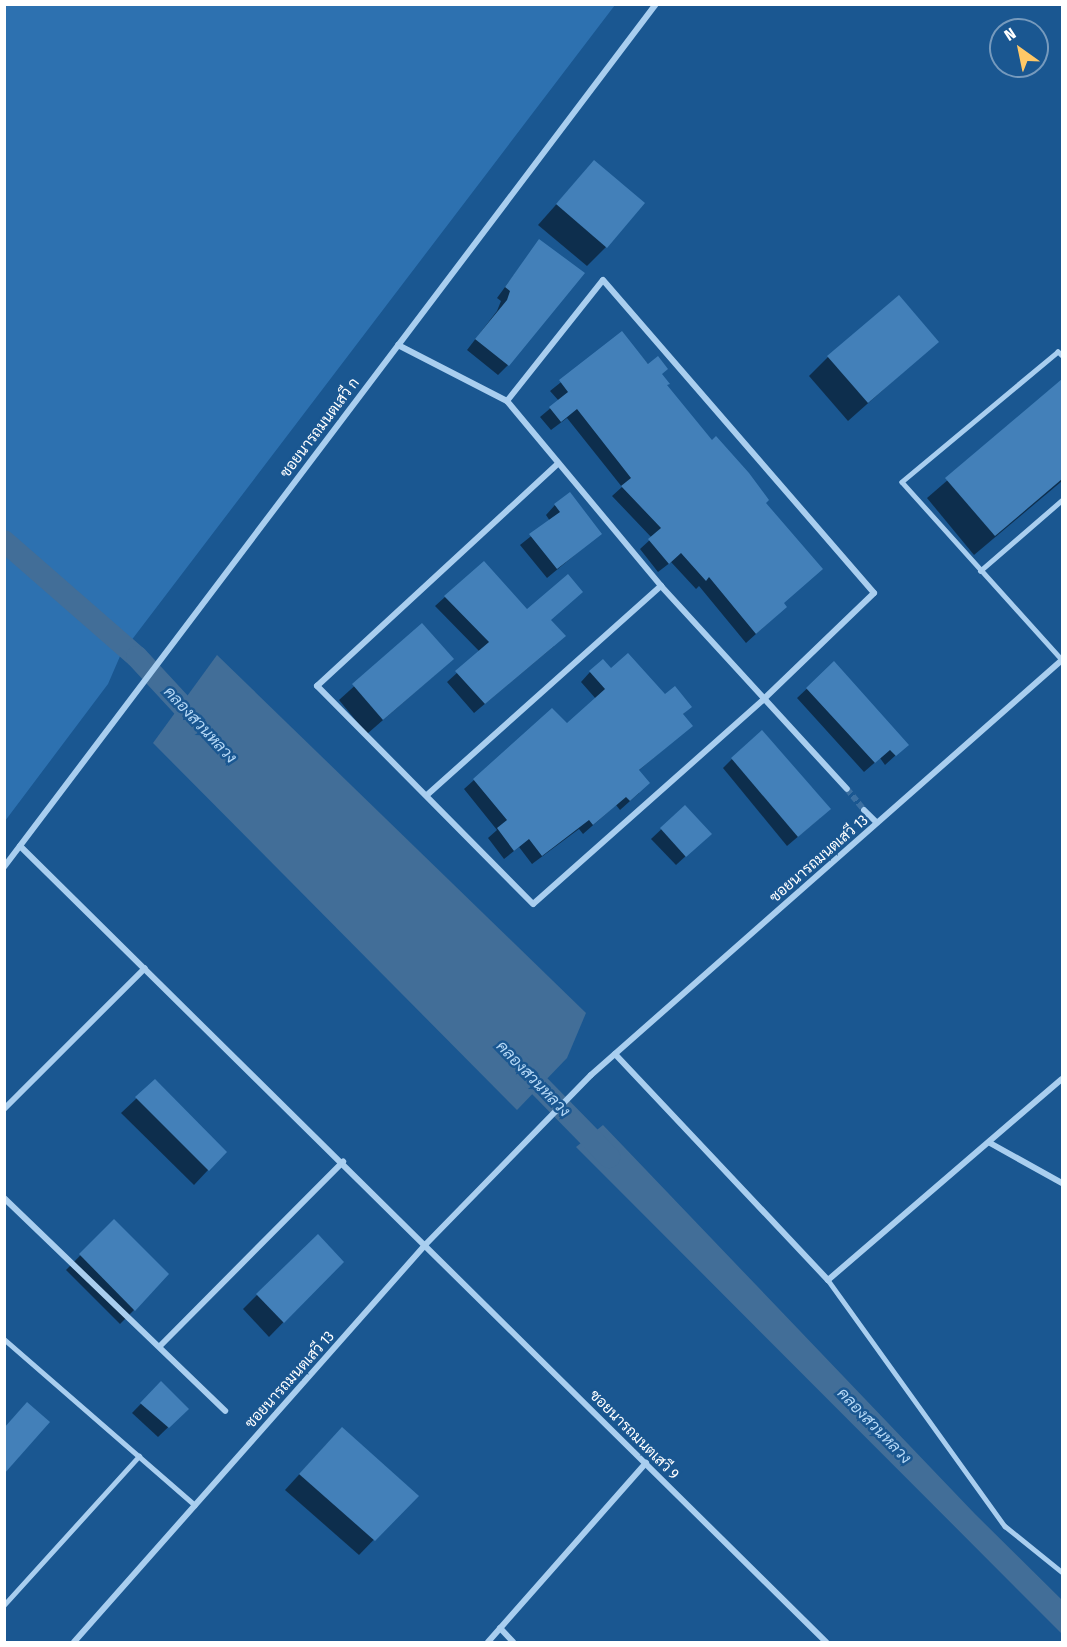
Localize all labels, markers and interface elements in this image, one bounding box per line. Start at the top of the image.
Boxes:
north arrow [989,18,1049,78]
text: N [1001,24,1019,45]
street label: ซอยนารถมนตเสวี ก [277,374,363,482]
water label: คลองสวนหลวง [160,683,240,767]
street label: ซอยนารถมนตเสวี 13 [766,811,872,907]
water label: คลองสวนหลวง [492,1037,574,1121]
street label: ซอยนารถมนตเสวี 13 [242,1328,338,1432]
water label: คลองสวนหลวง [833,1384,915,1468]
street label: ซอยนารถมนตเสวี 9 [586,1387,682,1483]

